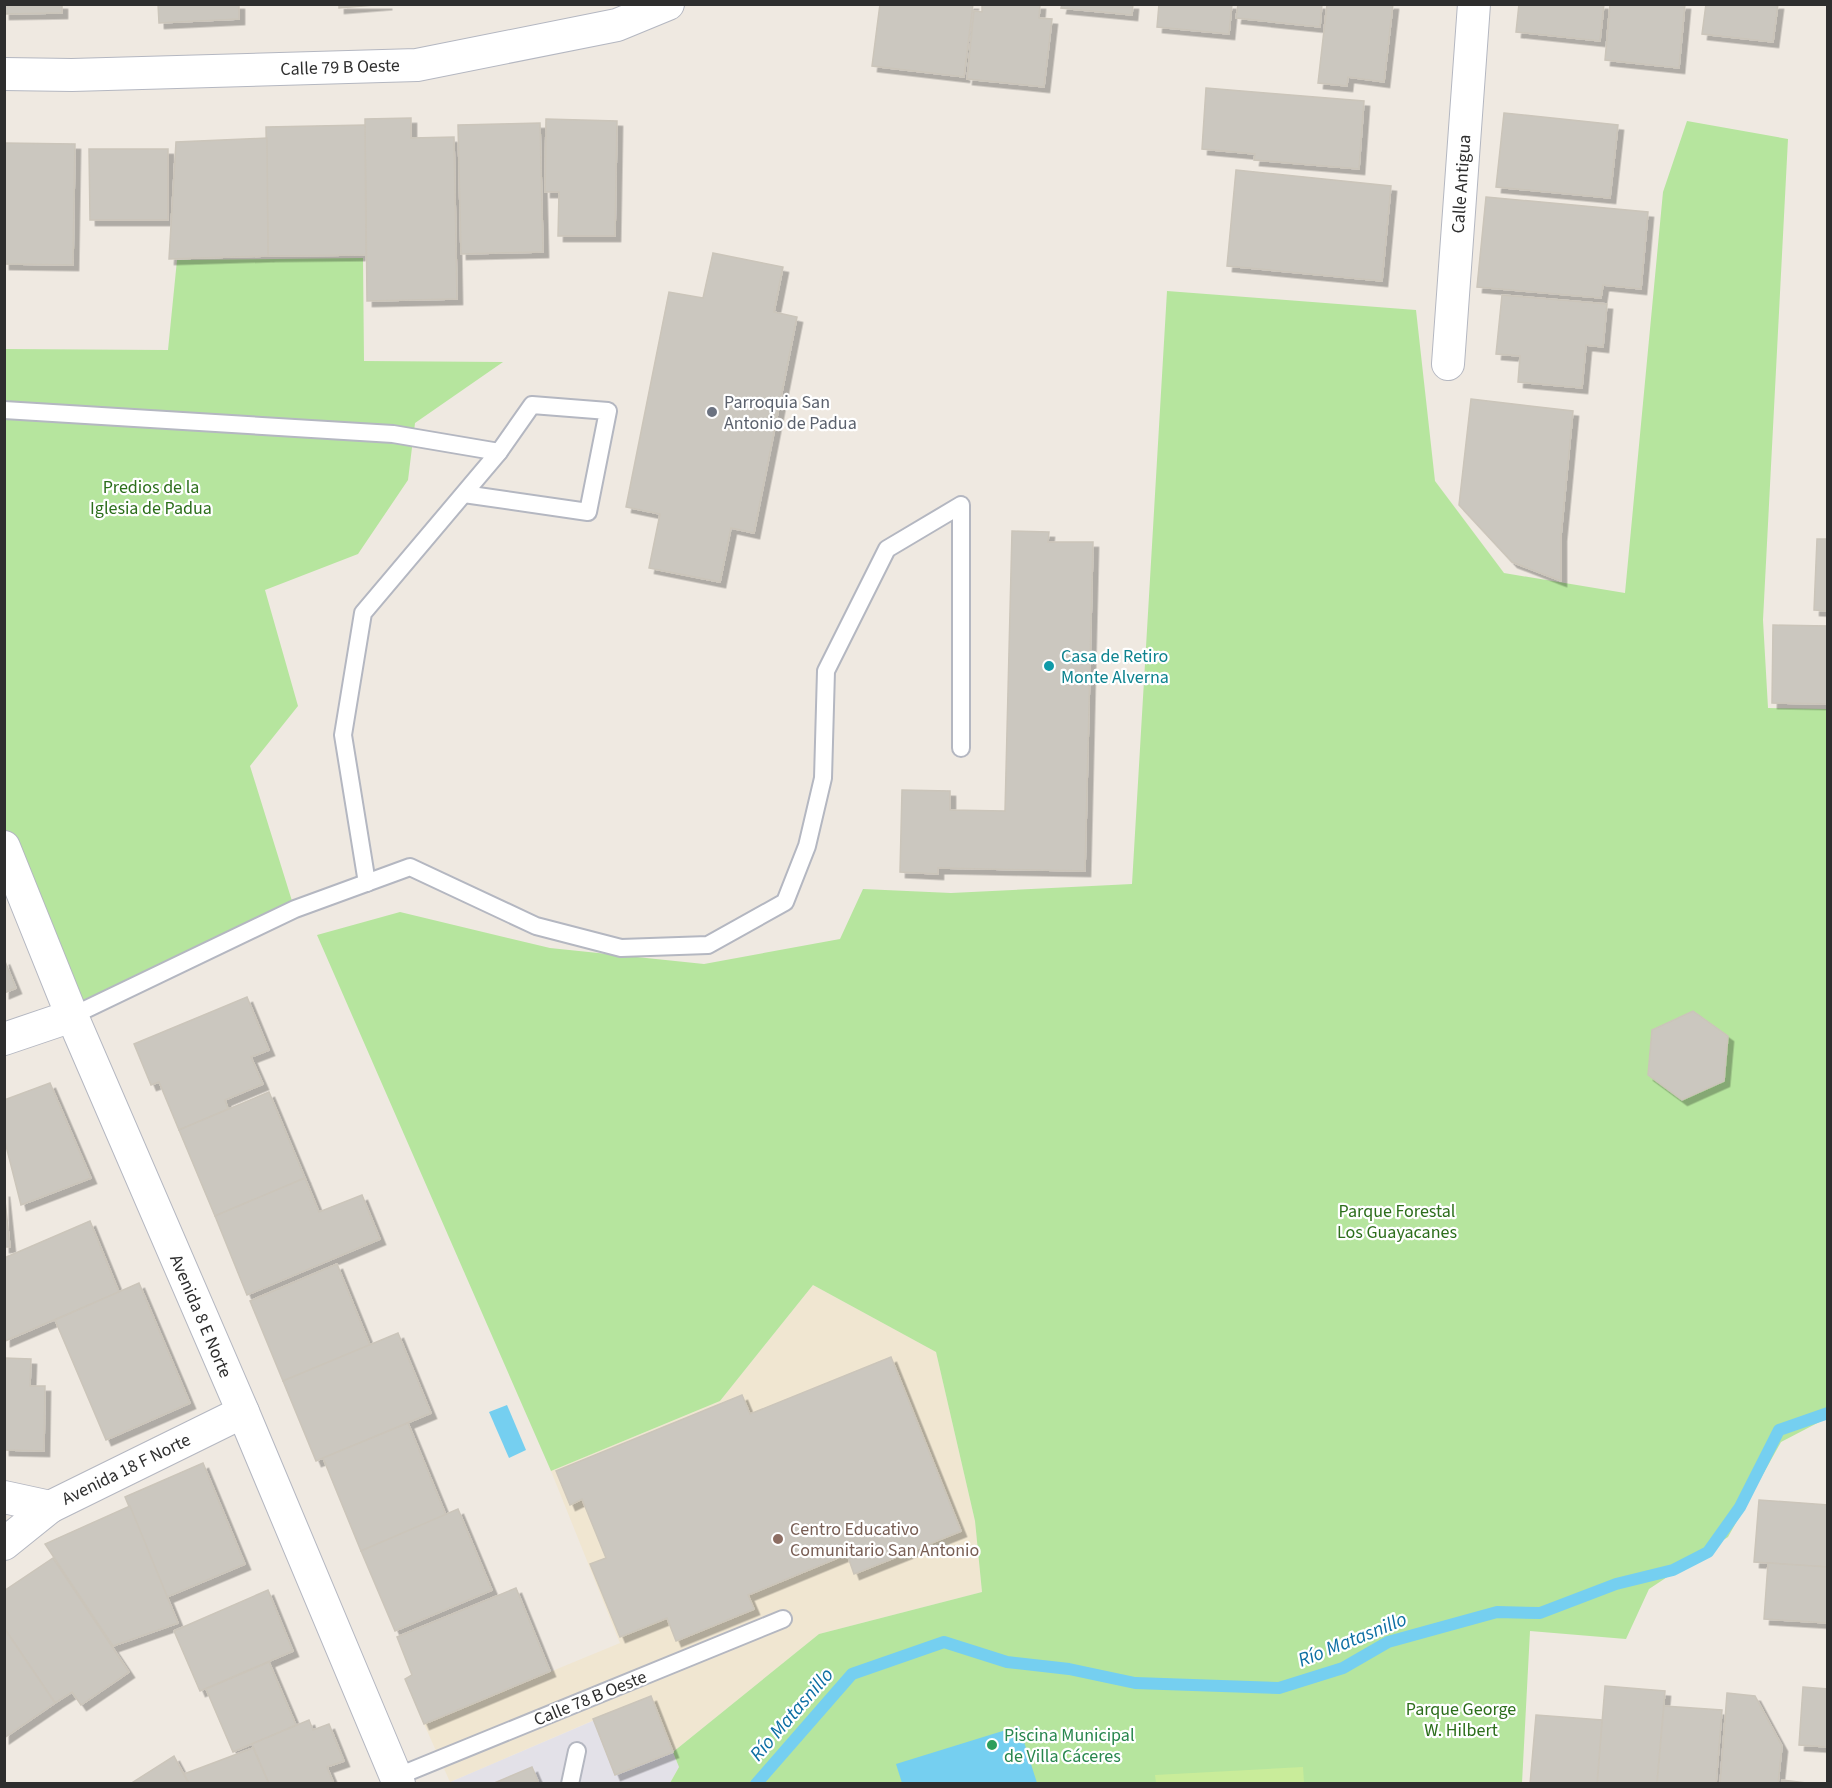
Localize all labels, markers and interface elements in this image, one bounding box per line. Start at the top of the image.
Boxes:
street label: Calle 79 B Oeste [280,53,400,82]
street label: Calle Antigua [1446,134,1477,234]
place label: Parroquia San Antonio de Padua [724,390,857,436]
marker: Parroquia San Antonio de Padua [705,405,719,419]
park label: Predios de la Iglesia de Padua [90,475,212,521]
place label: Casa de Retiro Monte Alverna [1061,644,1169,690]
marker: Casa de Retiro Monte Alverna [1042,659,1056,673]
park label: Parque Forestal Los Guayacanes [1337,1199,1457,1245]
street label: Avenida 8 E Norte [163,1251,238,1382]
street label: Avenida 18 F Norte [58,1427,195,1511]
place label: Centro Educativo Comunitario San Antonio [790,1517,979,1563]
marker: Centro Educativo Comunitario San Antonio [771,1532,785,1546]
water label: Río Matasnillo [1294,1605,1411,1675]
water label: Río Matasnillo [743,1662,840,1767]
street label: Calle 78 B Oeste [530,1664,650,1732]
park label: Parque George W. Hilbert [1406,1697,1516,1743]
place label: Piscina Municipal de Villa Cáceres [1004,1723,1135,1769]
marker: Piscina Municipal de Villa Cáceres [985,1738,999,1752]

